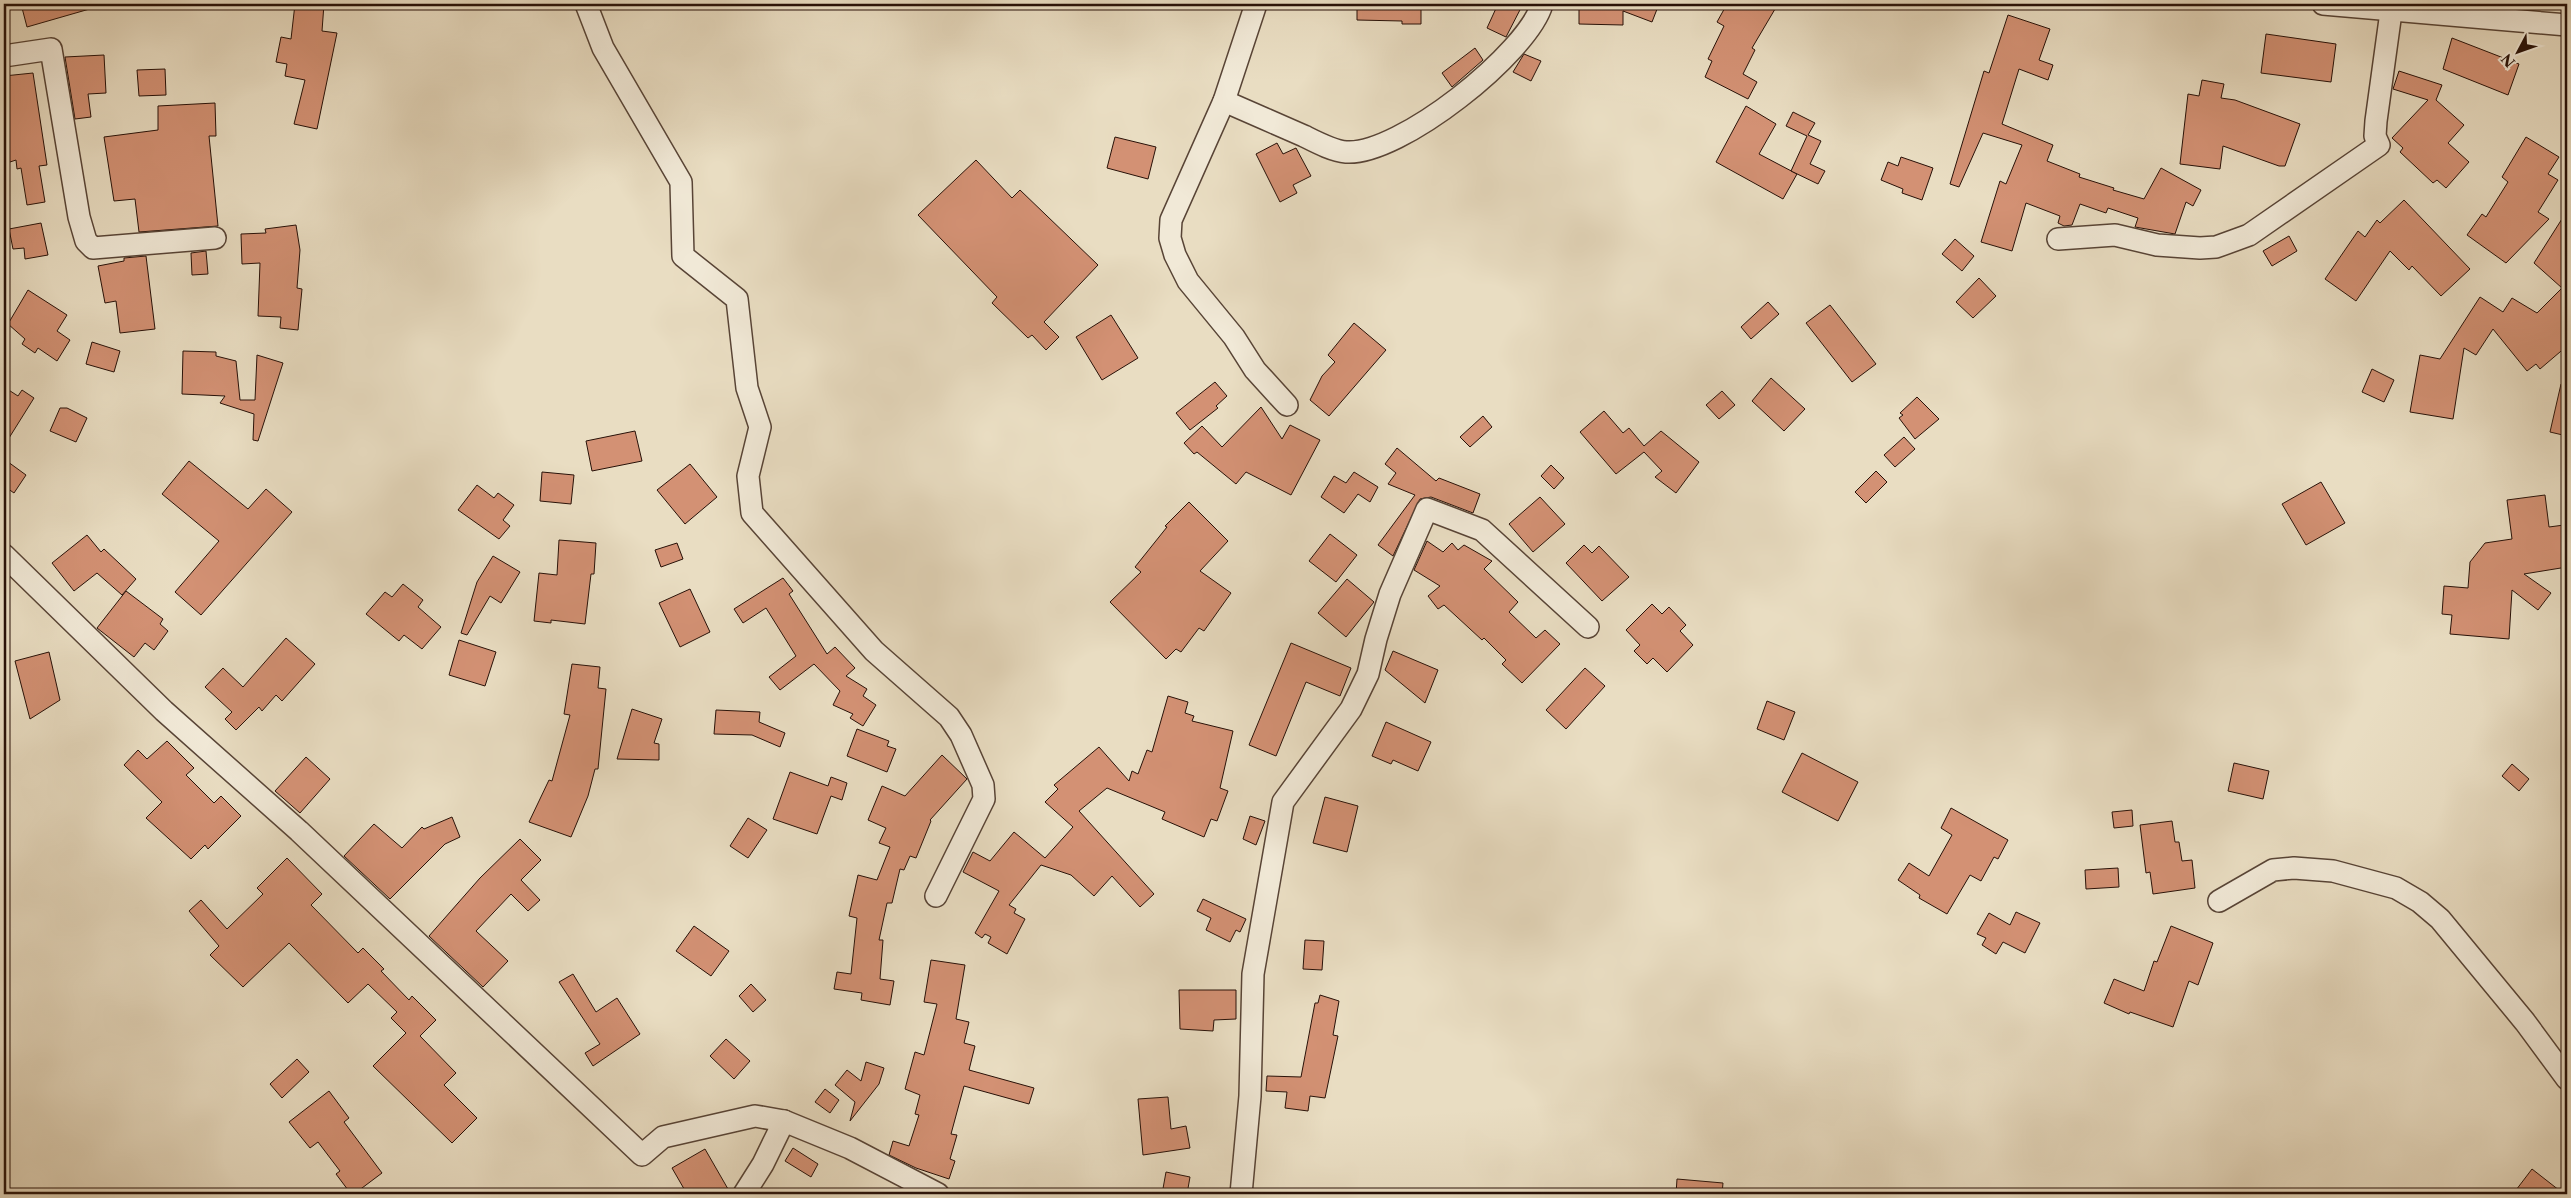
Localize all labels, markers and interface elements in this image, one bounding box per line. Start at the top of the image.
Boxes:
north arrow [2494,28,2544,78]
text: N [2497,50,2519,71]

